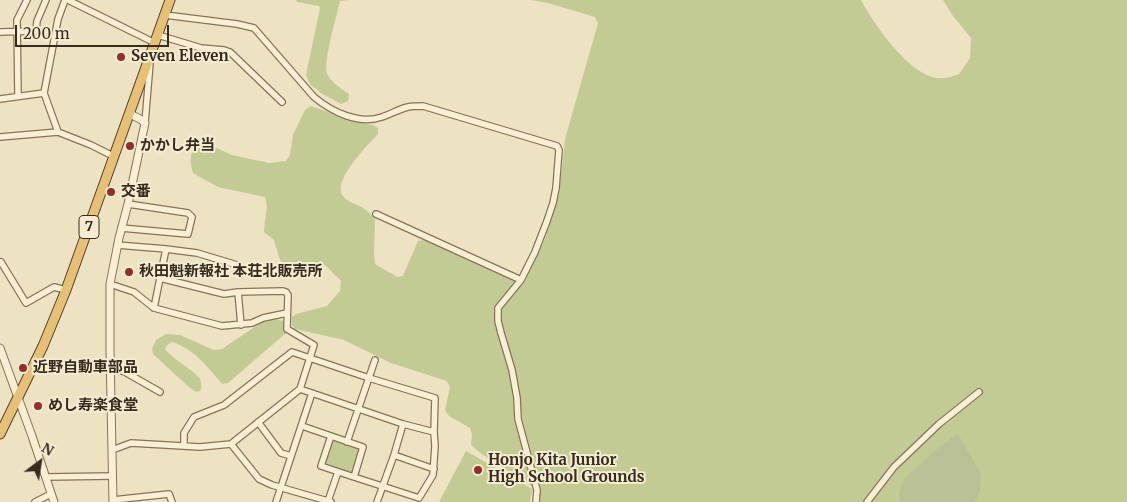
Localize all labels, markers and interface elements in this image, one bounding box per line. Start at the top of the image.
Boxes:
scale bar [18,15,171,47]
text: 200 m [23,24,70,43]
place label: Seven Eleven [131,48,229,66]
marker: Seven Eleven [115,51,127,63]
place label: かかし弁当 [140,137,215,155]
marker: かかし弁当 [124,140,136,152]
place label: 交番 [121,183,151,201]
marker: 交番 [105,186,117,198]
road number: 7 [79,216,99,238]
place label: 秋田魁新報社 本荘北販売所 [139,263,323,281]
marker: 秋田魁新報社 本荘北販売所 [123,266,135,278]
place label: 近野自動車部品 [33,359,138,377]
marker: 近野自動車部品 [17,362,29,374]
place label: めし寿楽食堂 [48,397,138,415]
marker: めし寿楽食堂 [32,400,44,412]
north arrow [15,437,65,487]
text: N [38,439,57,460]
place label: Honjo Kita Junior High School Grounds [488,452,645,487]
marker: Honjo Kita Junior High School Grounds [472,464,484,476]

